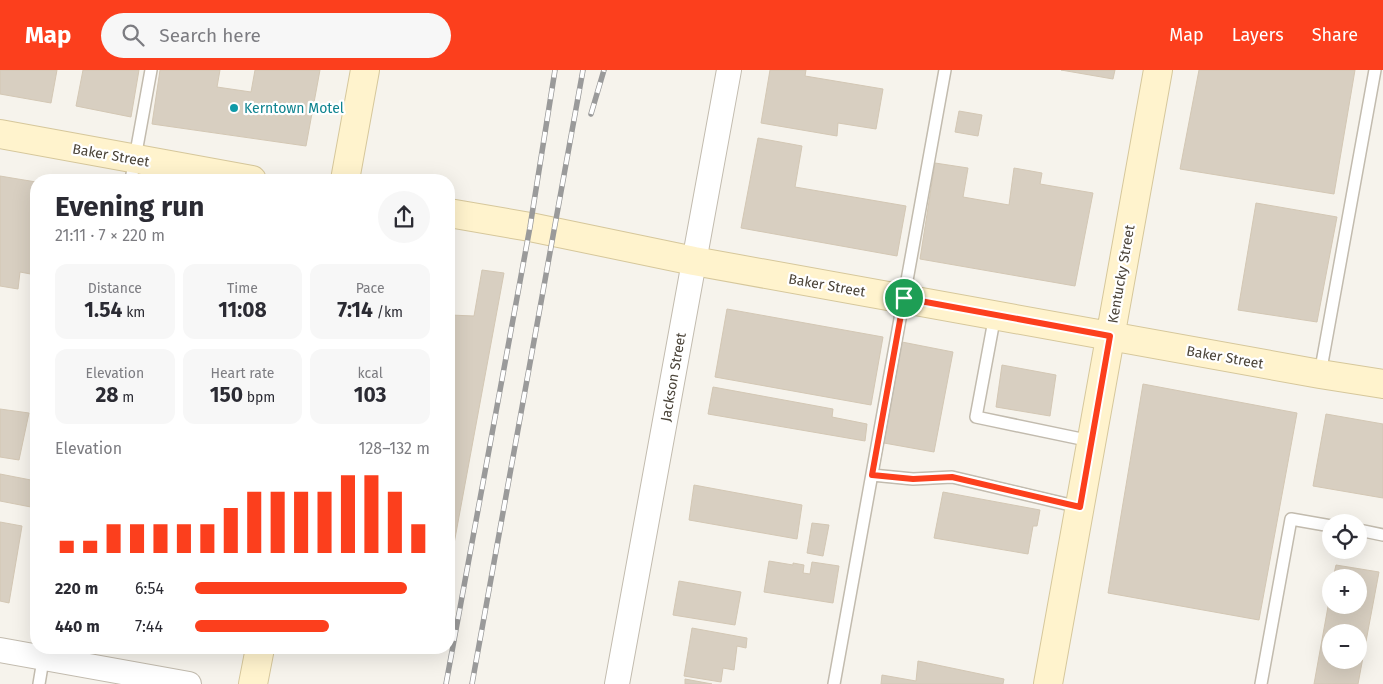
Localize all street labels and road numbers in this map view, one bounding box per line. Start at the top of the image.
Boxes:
street label: Baker Street [71,140,152,171]
street label: Kentucky Street [1104,223,1139,325]
street label: Baker Street [787,270,868,301]
street label: Jackson Street [657,330,690,423]
street label: Baker Street [1185,342,1266,373]

